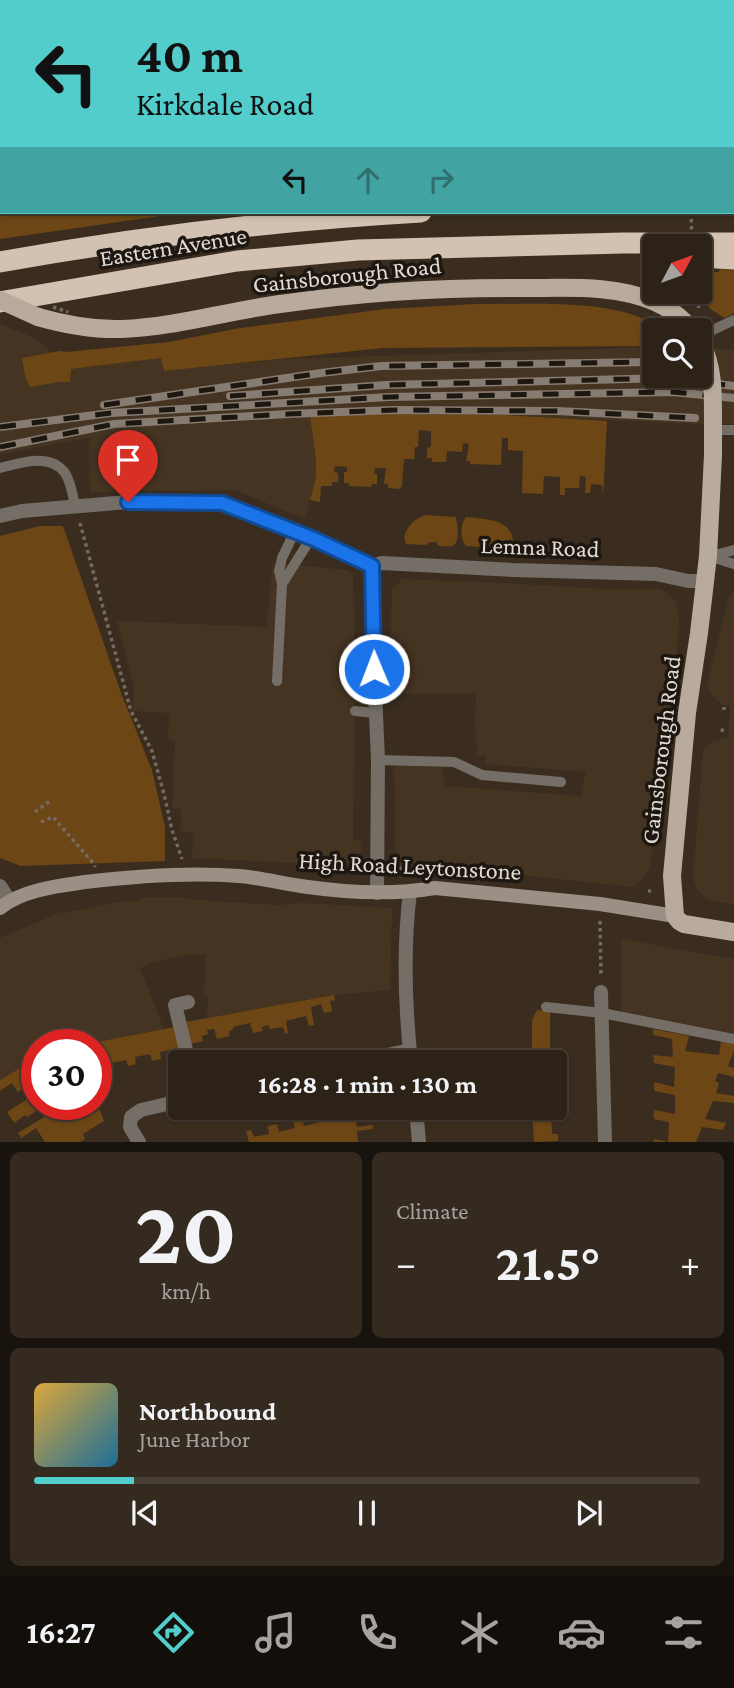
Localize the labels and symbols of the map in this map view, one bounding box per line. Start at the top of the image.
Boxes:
street label: Eastern Avenue [97,222,248,271]
north arrow [642,234,712,304]
street label: Gainsborough Road [251,251,443,298]
pin [98,430,158,502]
street label: Lemna Road [480,531,600,562]
position arrow [337,632,411,706]
street label: Gainsborough Road [636,654,685,846]
street label: High Road Leytonstone [298,846,522,885]
speed limit sign: 30 [21,1029,112,1120]

